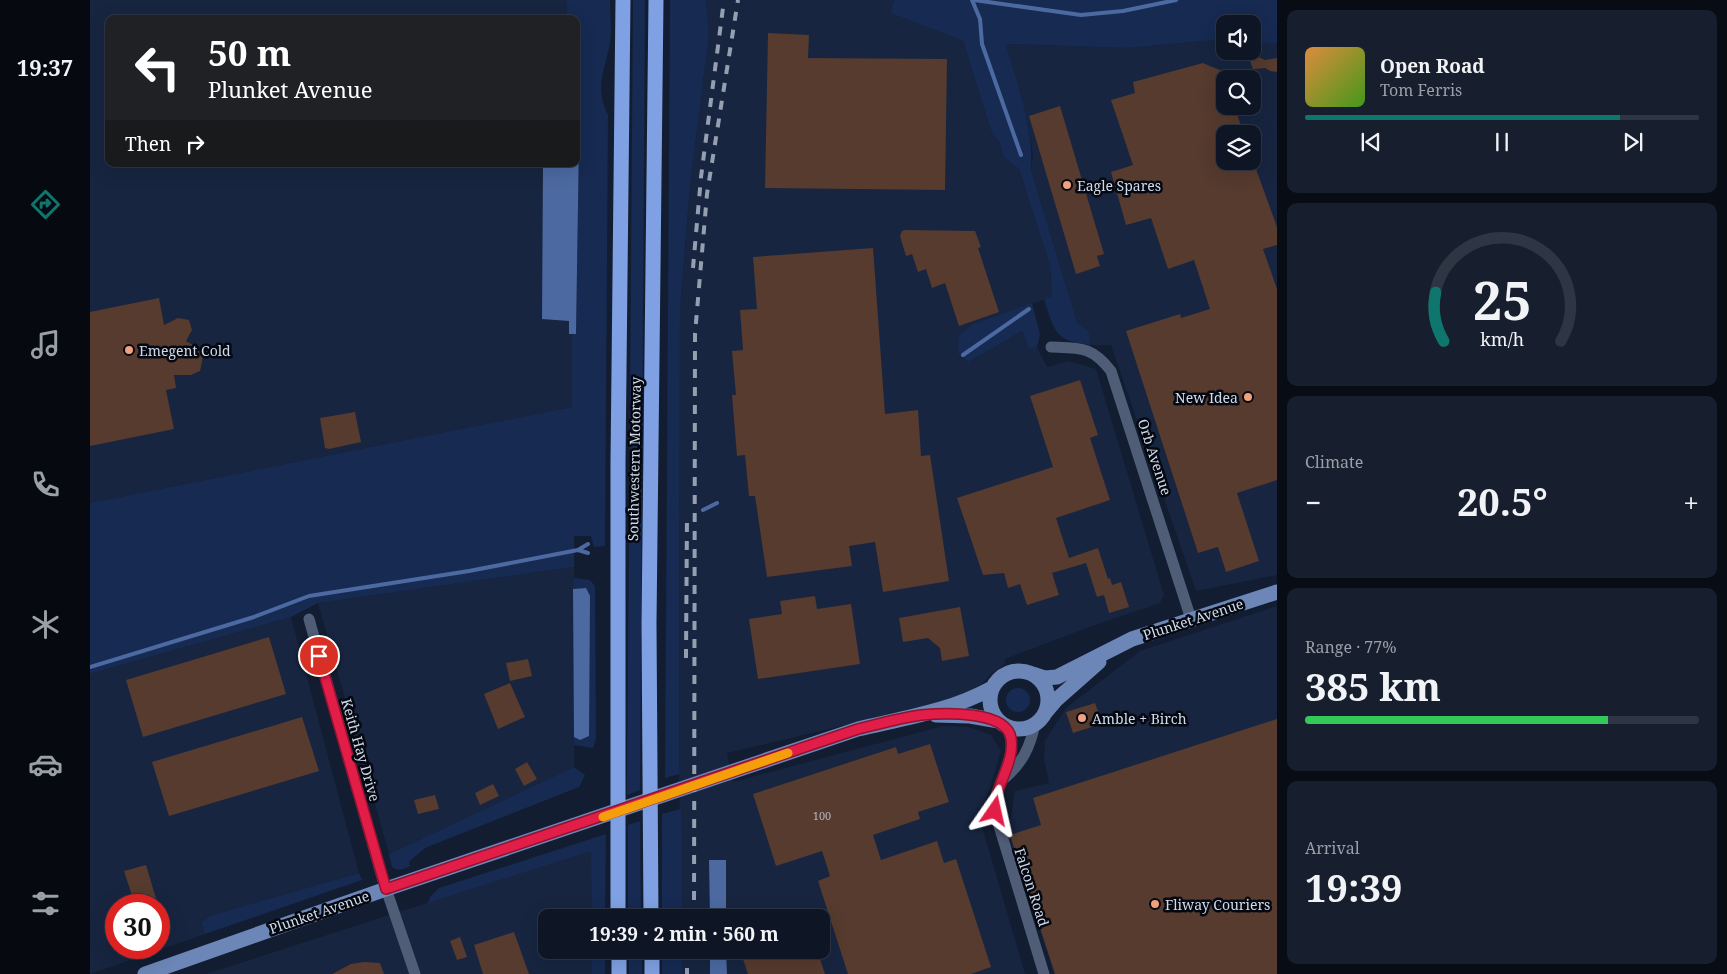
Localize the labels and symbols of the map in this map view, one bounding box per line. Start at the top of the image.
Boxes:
place label: Eagle Spares [1077,176,1161,195]
marker: Eagle Spares [1061,179,1073,191]
place label: Emegent Cold [139,341,231,360]
marker: Emegent Cold [123,344,135,356]
street label: Southwestern Motorway [623,377,645,541]
place label: New Idea [1175,388,1238,407]
marker: New Idea [1242,391,1254,403]
street label: Orb Avenue [1134,416,1176,498]
street label: Plunket Avenue [1140,594,1246,644]
pin [298,635,340,677]
street label: Keith Hay Drive [337,696,385,804]
place label: Amble + Birch [1092,709,1187,728]
marker: Amble + Birch [1076,712,1088,724]
position arrow [968,784,1020,836]
house number: 100 [813,808,831,823]
street label: Falcon Road [1010,845,1054,929]
street label: Plunket Avenue [266,886,372,938]
speed limit sign: 30 [105,894,170,959]
place label: Fliway Couriers [1165,895,1270,914]
marker: Fliway Couriers [1149,898,1161,910]

